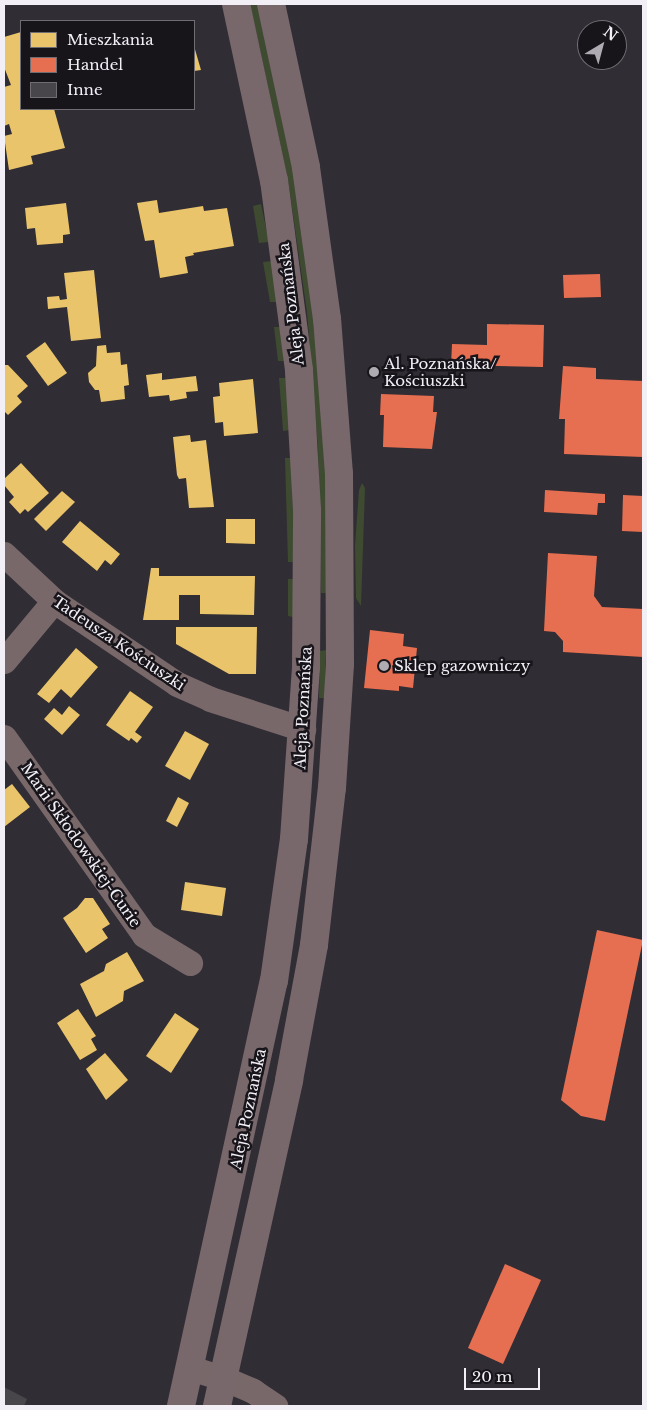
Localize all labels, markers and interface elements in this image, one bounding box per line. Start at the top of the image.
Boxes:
legend [20,20,195,110]
north arrow [577,20,627,70]
text: N [600,23,621,45]
text: Mieszkania [67,30,154,49]
text: Handel [67,55,123,74]
text: Inne [67,80,103,99]
street label: Aleja Poznańska [275,242,307,366]
place label: Al. Poznańska/ Kościuszki [384,354,497,389]
marker: Al. Poznańska/ Kościuszki [368,366,380,378]
street label: Tadeusza Kościuszki [49,592,189,694]
street label: Aleja Poznańska [291,646,315,770]
place label: Sklep gazowniczy [394,657,530,675]
marker: Sklep gazowniczy [378,660,390,672]
street label: Marii Skłodowskiej-Curie [17,759,145,931]
street label: Aleja Poznańska [226,1047,270,1171]
scale bar [467,1358,543,1390]
text: 20 m [472,1367,512,1386]

